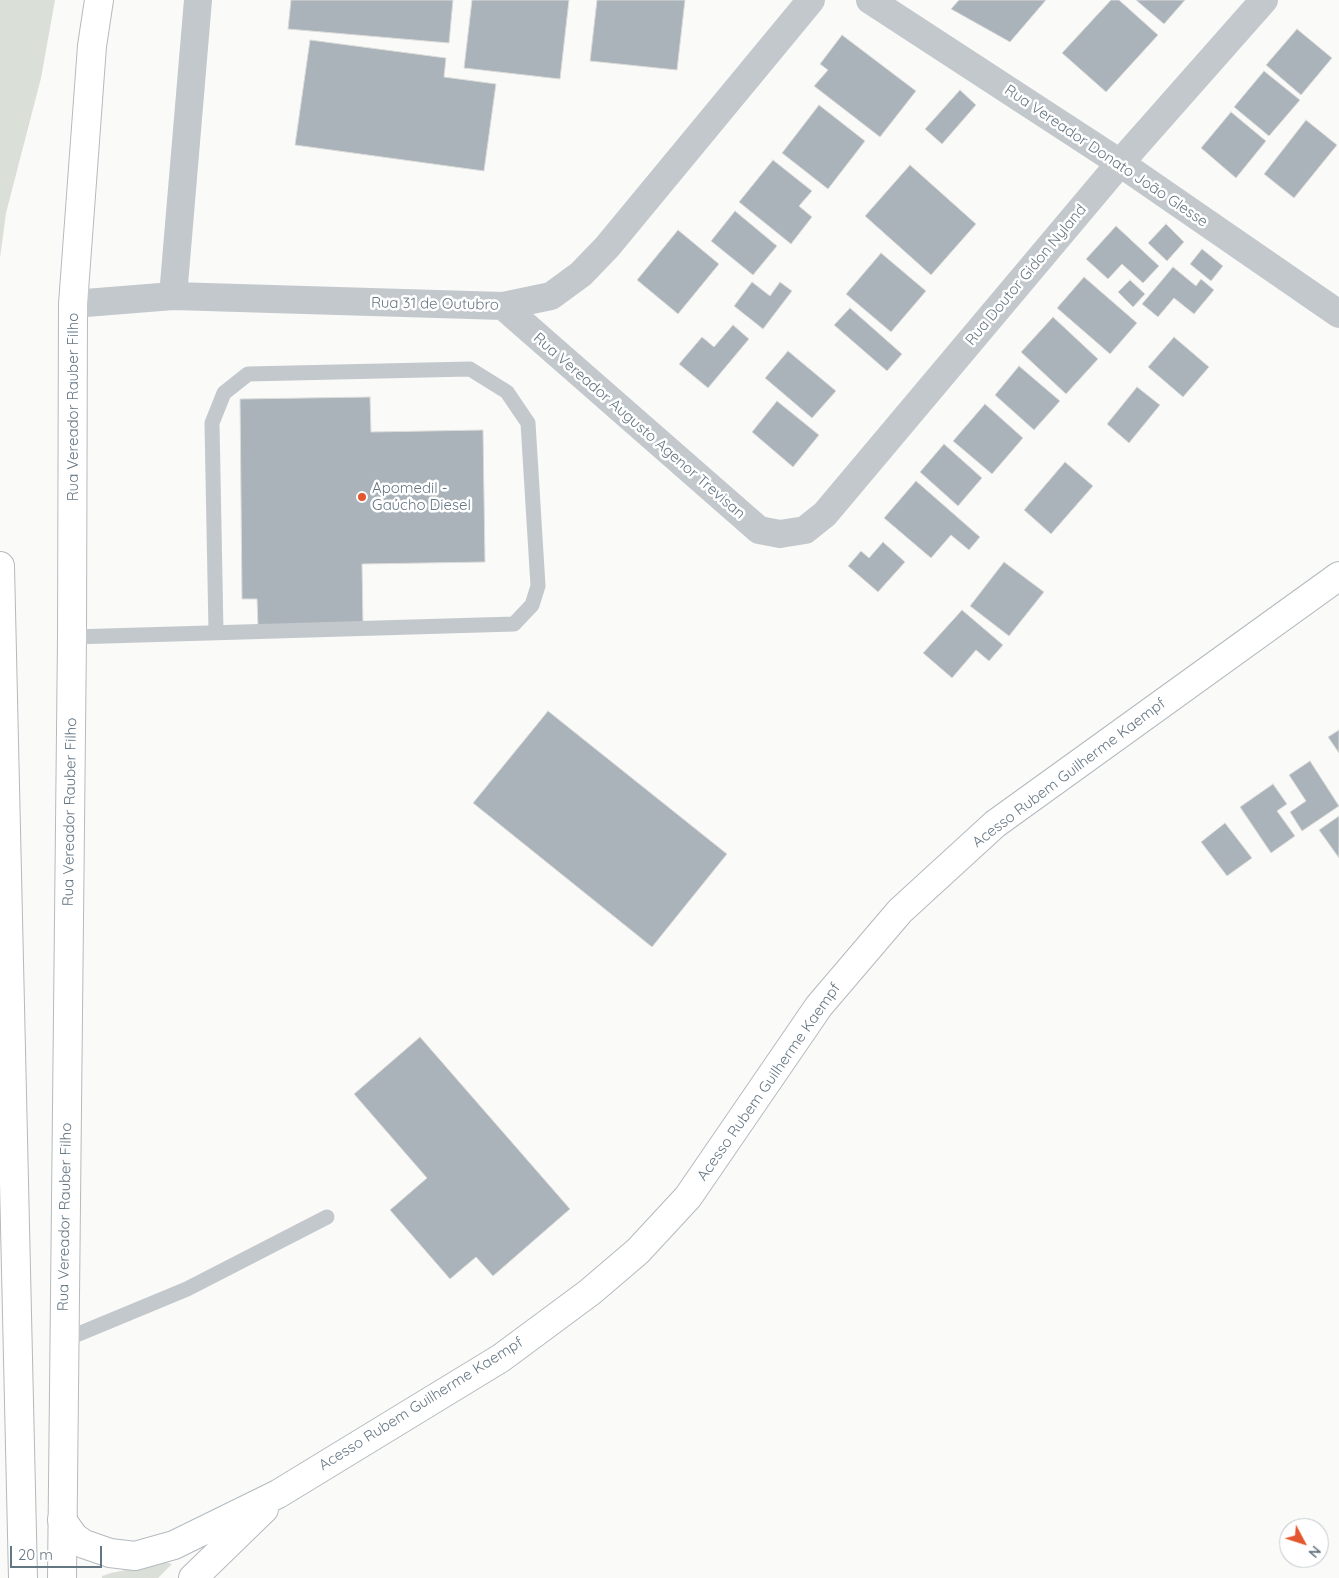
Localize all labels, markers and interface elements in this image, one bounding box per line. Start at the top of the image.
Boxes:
street label: Rua Vereador Donato João Glesse [1001,81,1211,231]
street label: Rua Doutor Gidon Nyland [962,201,1090,349]
street label: Rua 31 de Outubro [371,294,499,314]
street label: Rua Vereador Rauber Filho [64,313,82,501]
street label: Rua Vereador Augusto Agenor Trevisan [529,329,749,523]
place label: Apomedil - Gaúcho Diesel [372,479,471,514]
marker: Apomedil - Gaúcho Diesel [356,491,368,503]
street label: Acesso Rubem Guilherme Kaempf [969,694,1169,852]
street label: Rua Vereador Rauber Filho [59,718,81,906]
street label: Acesso Rubem Guilherme Kaempf [694,980,844,1184]
street label: Rua Vereador Rauber Filho [54,1123,76,1311]
street label: Acesso Rubem Guilherme Kaempf [316,1333,526,1475]
north arrow [1279,1518,1329,1568]
scale bar [12,1536,105,1568]
text: N [1305,1542,1325,1562]
text: 20 m [18,1545,53,1564]

